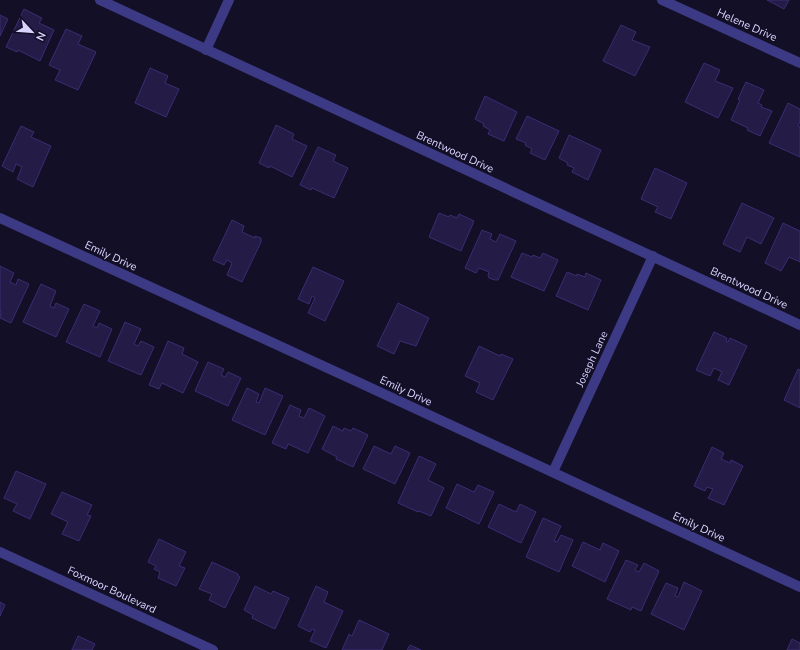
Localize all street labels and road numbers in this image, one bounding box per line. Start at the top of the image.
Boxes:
street label: Helene Drive [715,5,780,45]
street label: Brentwood Drive [414,127,496,177]
street label: Emily Drive [82,237,140,275]
street label: Brentwood Drive [708,263,790,313]
street label: Joseph Lane [572,328,612,390]
street label: Emily Drive [377,372,435,410]
street label: Emily Drive [670,508,728,546]
street label: Foxmoor Boulevard [65,563,159,617]

